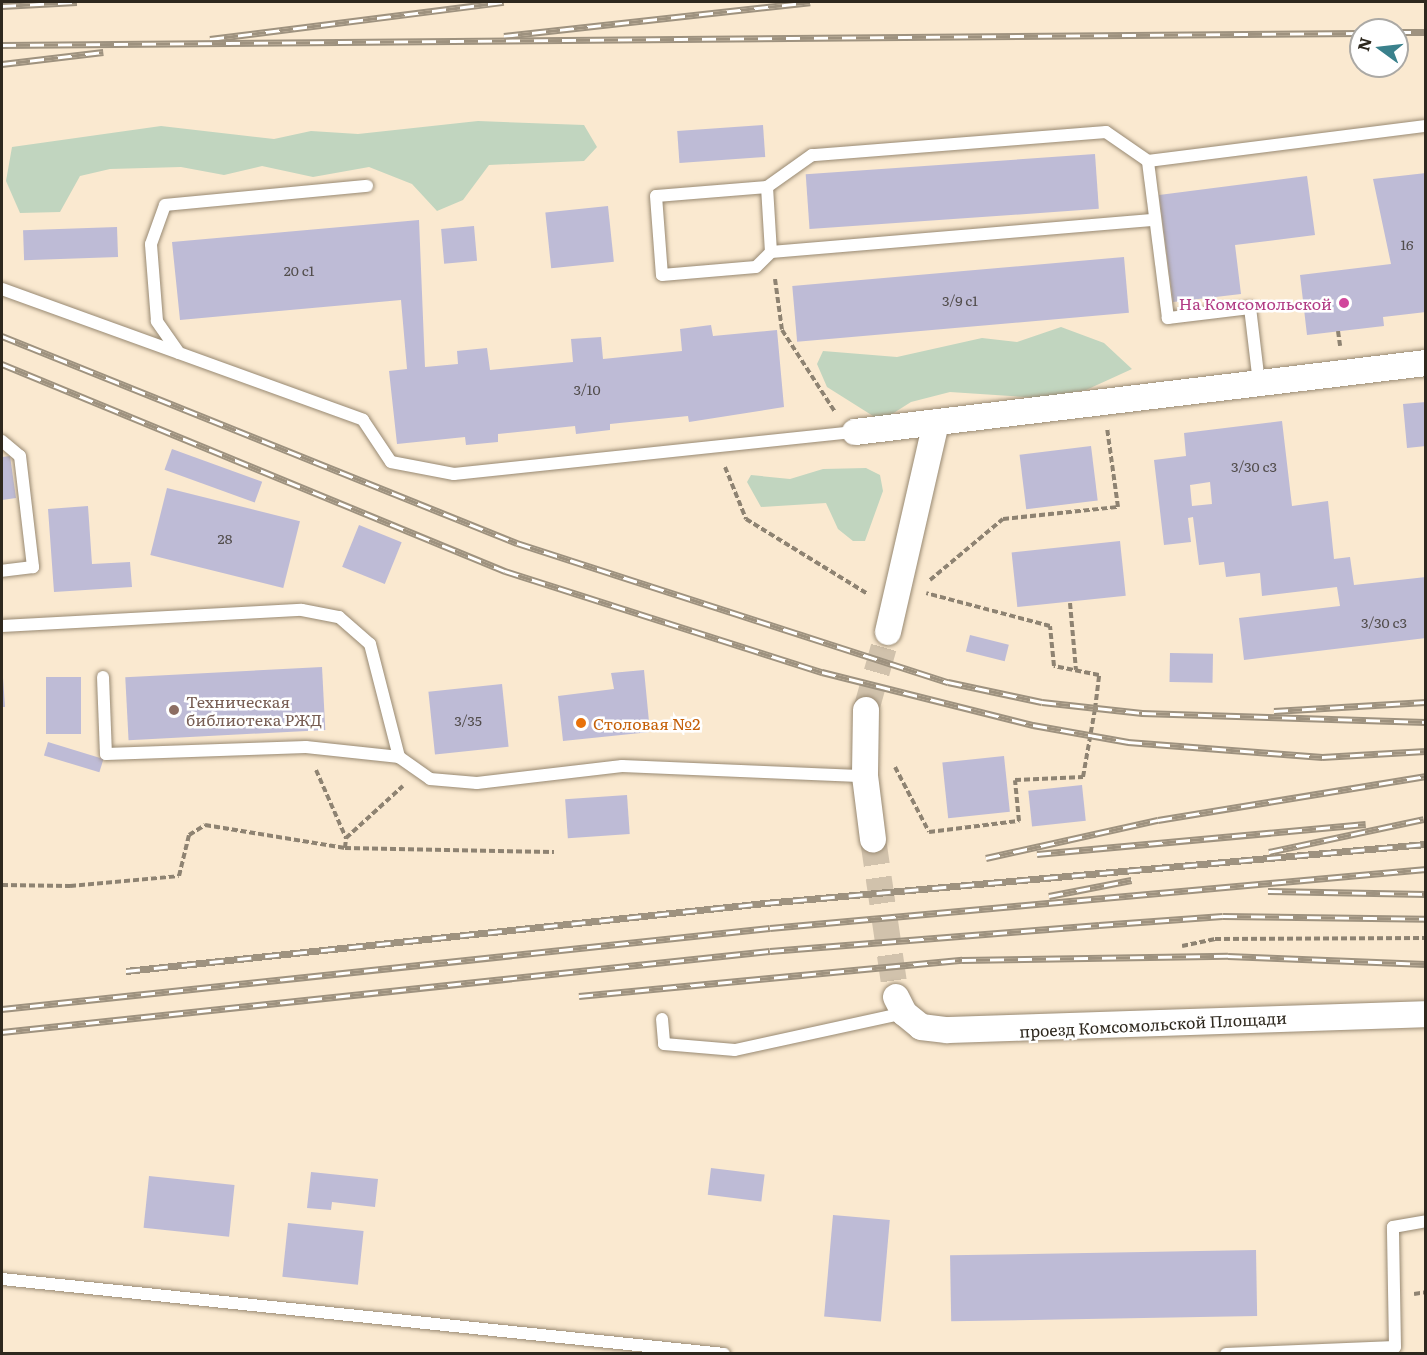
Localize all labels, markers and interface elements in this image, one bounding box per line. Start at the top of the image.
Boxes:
north arrow [1349,18,1409,78]
text: N [1350,34,1377,53]
house number: 16 [1400,236,1414,252]
house number: 20 с1 [284,262,314,278]
house number: 3/9 с1 [942,292,978,308]
place label: На Комсомольской [1179,293,1332,313]
marker: На Комсомольской [1337,296,1351,310]
house number: 3/10 [573,381,601,397]
house number: 3/30 с3 [1231,458,1277,474]
house number: 28 [218,530,232,546]
house number: 3/30 с3 [1361,614,1407,630]
place label: Техническая библиотека РЖД [186,691,322,729]
marker: Техническая библиотека РЖД [167,703,181,717]
house number: 3/35 [454,712,482,728]
place label: Столовая №2 [593,713,700,733]
marker: Столовая №2 [574,716,588,730]
street label: проезд Комсомольской Площади [1019,1007,1287,1041]

